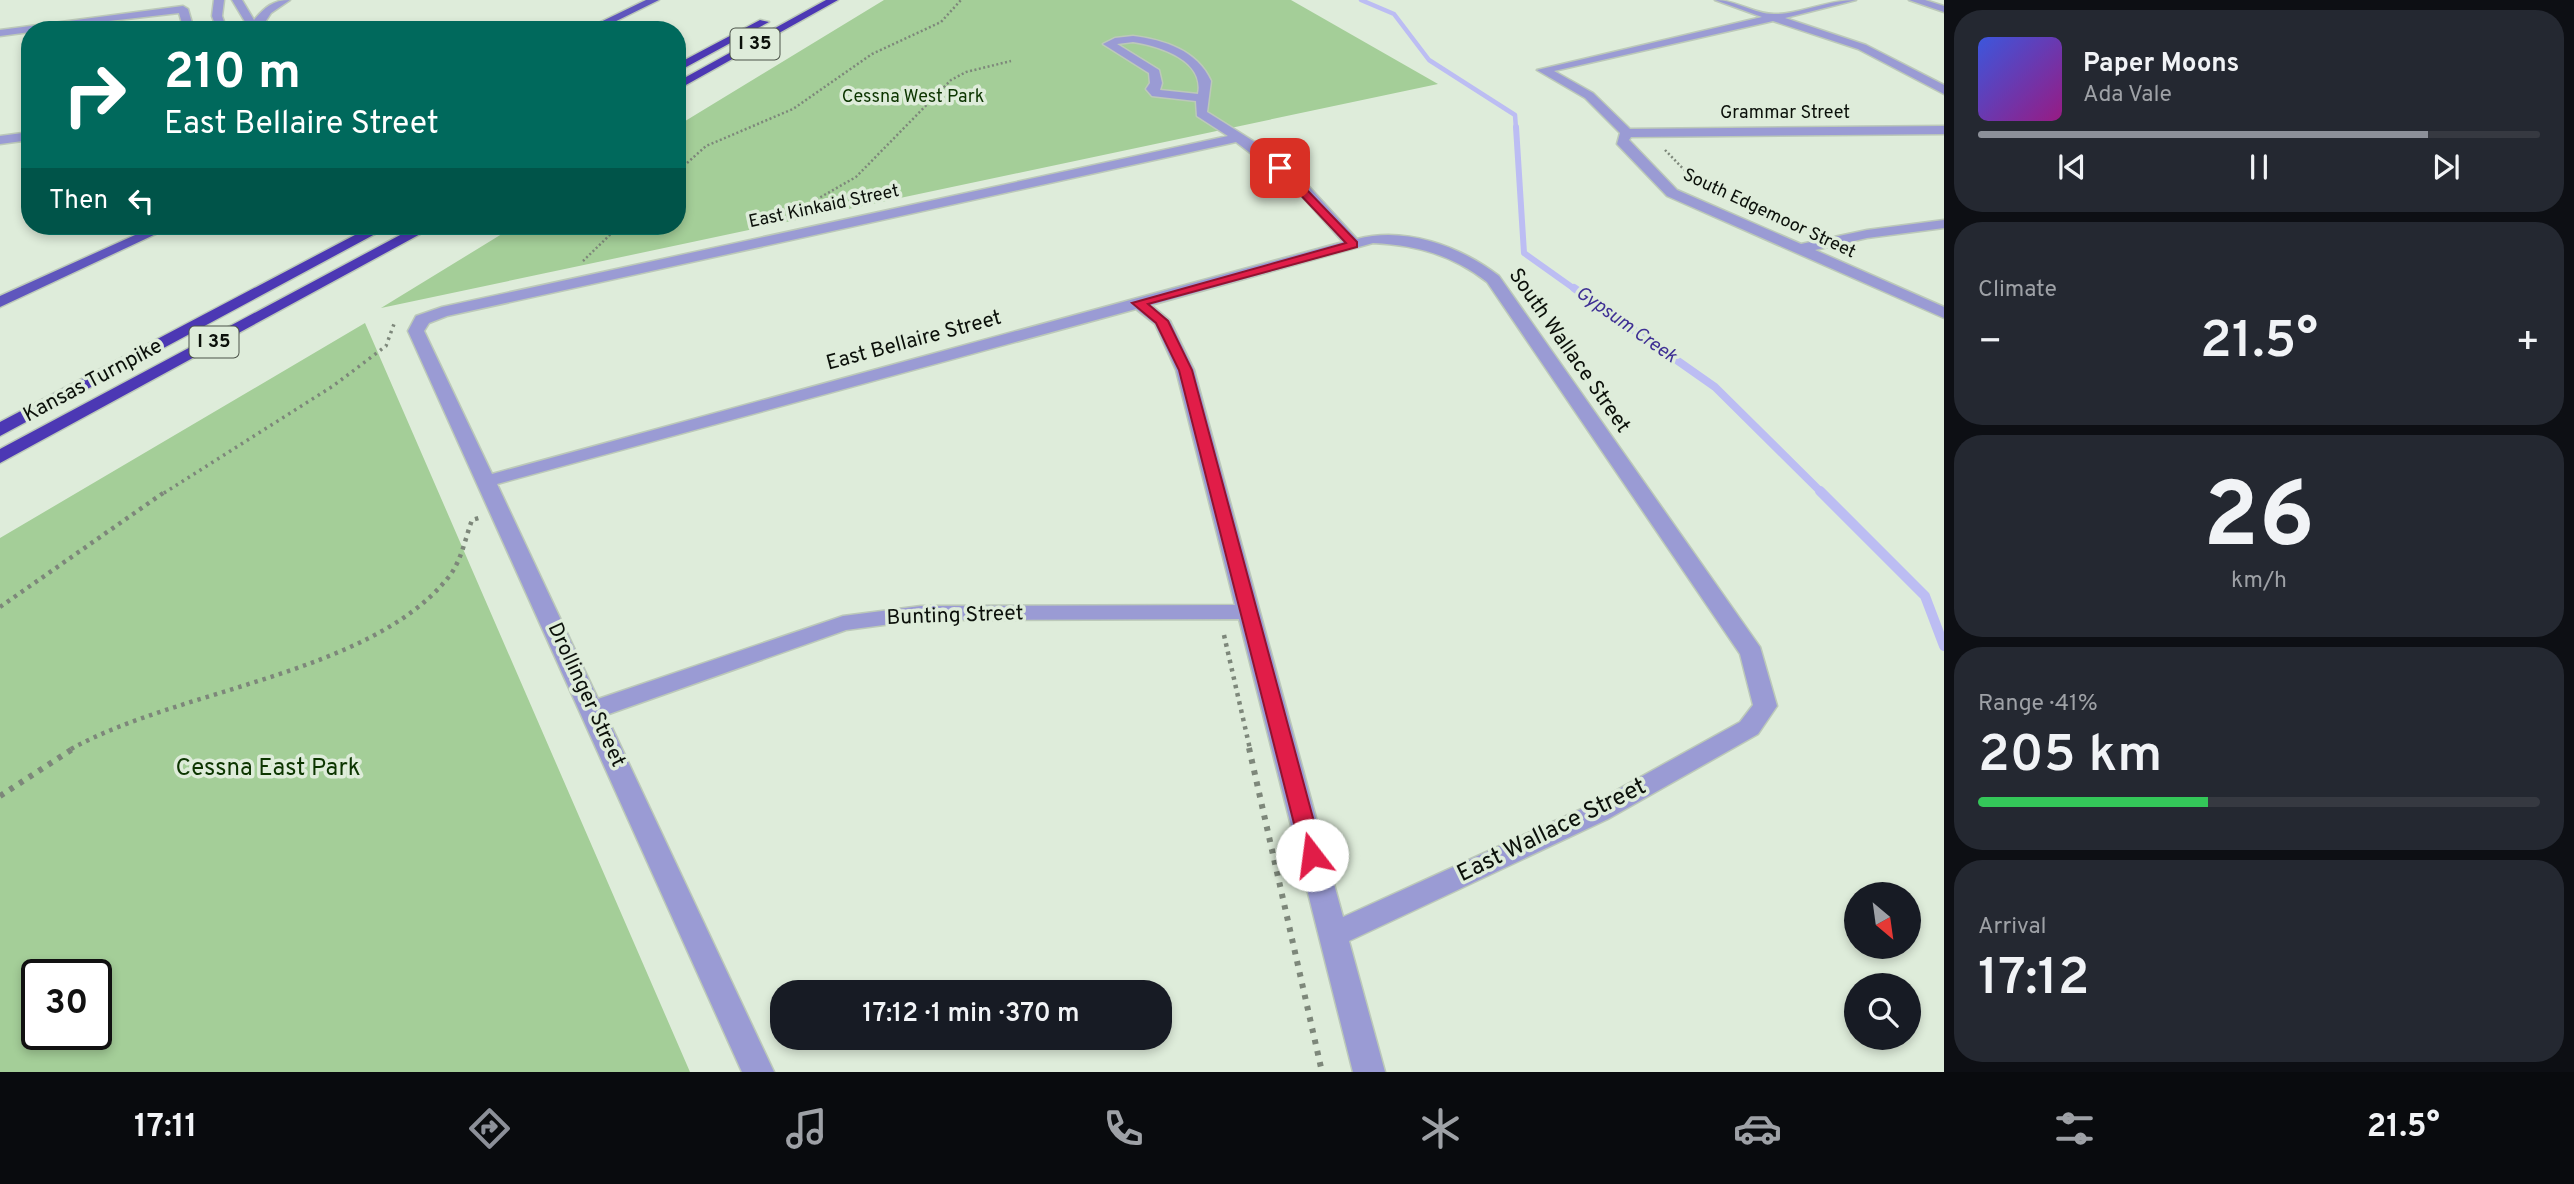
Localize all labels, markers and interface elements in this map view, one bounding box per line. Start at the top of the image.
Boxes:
road number: I 35 [730,28,780,60]
text: 210 m [164,44,301,106]
text: Paper Moons [2083,48,2239,81]
icon: right [49,49,140,140]
text: Ada Vale [2083,81,2172,110]
park label: Cessna West Park [842,86,984,109]
street label: Grammar Street [1720,102,1850,125]
text: East Bellaire Street [164,105,439,145]
pin [1250,138,1310,198]
icon: previous [2053,148,2091,186]
icon: pause [2240,148,2278,186]
icon: next [2427,148,2465,186]
icon: arrive [1261,149,1299,187]
street label: South Edgemoor Street [1679,164,1859,264]
street label: East Kinkaid Street [747,180,901,234]
icon: left [122,182,160,220]
text: Then [49,185,108,218]
street label: South Wallace Street [1502,263,1636,439]
text: Climate [1978,276,2057,305]
water label: Gypsum Creek [1571,281,1682,369]
street label: East Bellaire Street [823,305,1005,377]
text: 21.5° [2200,310,2318,376]
text: − [1978,319,2003,368]
text: + [2515,319,2540,368]
road number: I 35 [190,326,238,358]
street label: Kansas Turnpike [19,333,167,429]
text: 26 [2203,464,2315,579]
text: km/h [2231,567,2287,596]
street label: Bunting Street [886,600,1024,632]
street label: Drollinger Street [541,618,631,772]
text: Range · 41% [1978,690,2098,719]
text: 205 km [1978,724,2162,790]
park label: Cessna East Park [176,754,360,784]
street label: East Wallace Street [1453,772,1651,890]
position arrow [1275,818,1349,892]
north arrow [1844,882,1922,959]
map controls [1844,882,1921,1050]
text: Arrival [1978,913,2047,942]
text: 17:12 [1978,947,2090,1013]
speed limit sign: 30 [21,959,112,1050]
button: search [1844,973,1921,1050]
text: 17:12 · 1 min · 370 m [862,998,1080,1031]
icon: directions [465,1104,514,1153]
icon: music [782,1104,831,1153]
icon: phone [1099,1104,1148,1153]
icon: climate [1416,1104,1465,1153]
icon: car [1733,1104,1782,1153]
icon: filters [2050,1104,2099,1153]
text: 17:11 [134,1108,197,1148]
text: 21.5° [2367,1108,2440,1148]

